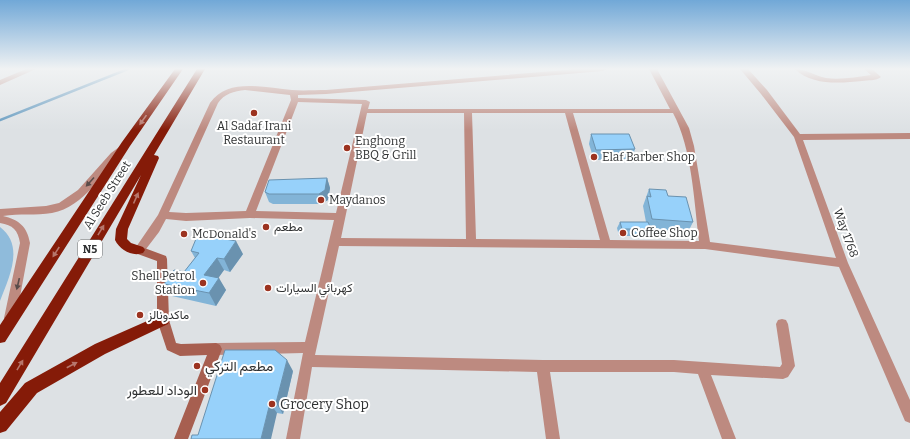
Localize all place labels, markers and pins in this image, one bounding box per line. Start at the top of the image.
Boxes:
marker: Al Sadaf Irani Restaurant [249,108,259,118]
place label: Al Sadaf Irani Restaurant [217,119,292,147]
place label: Enghong BBQ & Grill [355,134,417,162]
marker: Enghong BBQ & Grill [342,143,352,153]
place label: Elaf Barber Shop [602,150,695,164]
marker: Elaf Barber Shop [589,152,599,162]
place label: Maydanos [329,193,386,207]
marker: Maydanos [316,195,326,205]
place label: مطعم [274,220,303,235]
marker: مطعم [261,222,271,232]
place label: Coffee Shop [631,226,698,240]
place label: McDonald's [192,227,257,241]
marker: Coffee Shop [618,228,628,238]
marker: McDonald's [179,229,189,239]
place label: Shell Petrol Station [131,269,196,297]
marker: Shell Petrol Station [198,278,208,288]
place label: كهربائي السيارات [276,281,353,298]
marker: كهربائي السيارات [263,283,273,293]
place label: ماكدونالز [147,308,189,323]
marker: ماكدونالز [135,310,145,320]
place label: مطعم التركي [205,358,273,378]
marker: مطعم التركي [192,361,202,371]
place label: الوداد للعطور [126,382,197,399]
marker: الوداد للعطور [200,385,210,395]
place label: Grocery Shop [280,396,369,413]
marker: Grocery Shop [267,399,277,409]

